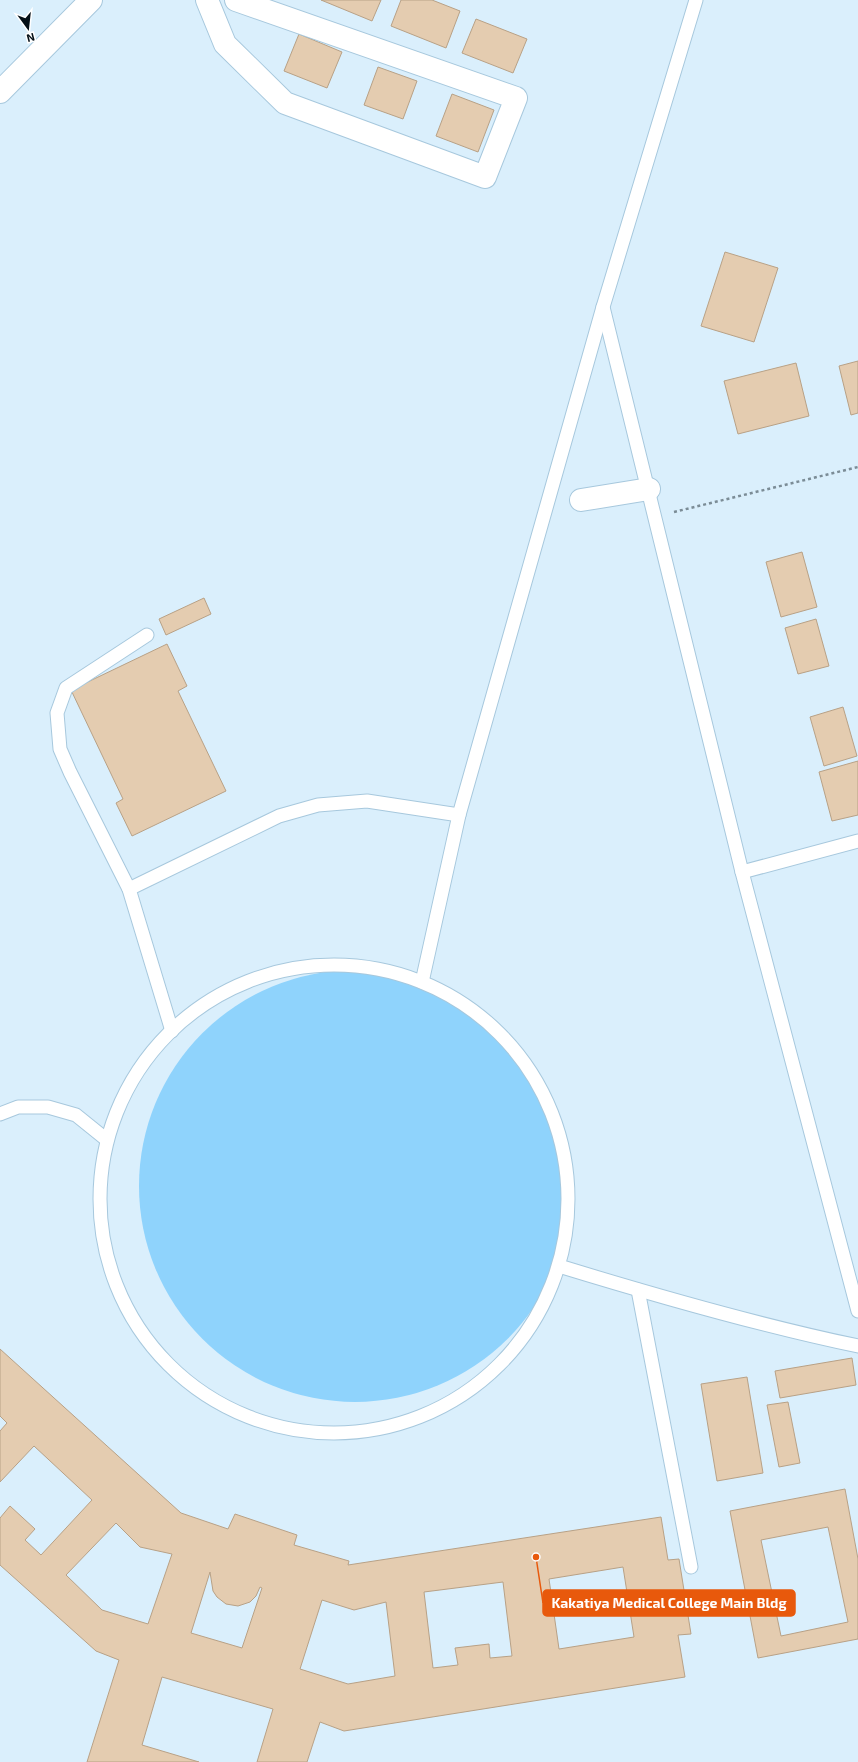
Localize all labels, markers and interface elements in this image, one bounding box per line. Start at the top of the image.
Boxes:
north arrow [8,8,48,48]
text: N [25,31,36,45]
callout: Kakatiya Medical College Main Bldg [543,1590,795,1616]
text: Kakatiya Medical College Main Bldg [551,1594,787,1611]

